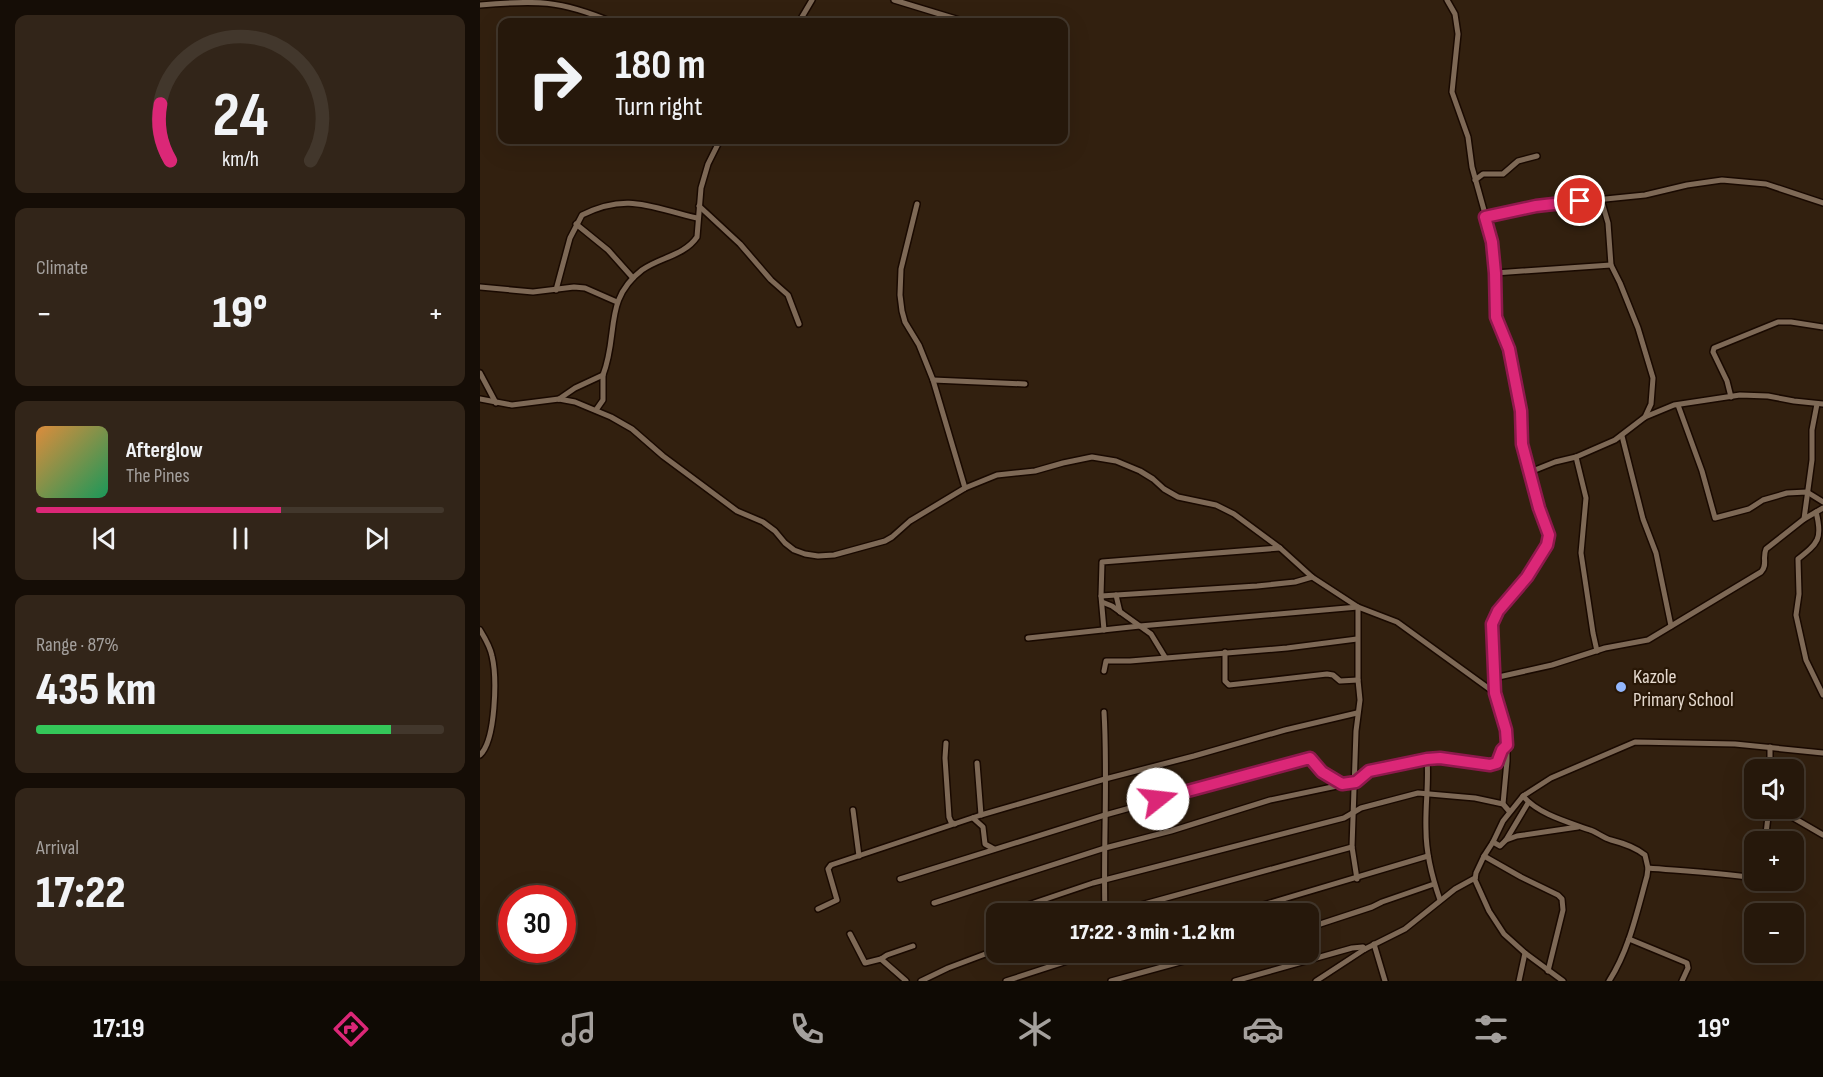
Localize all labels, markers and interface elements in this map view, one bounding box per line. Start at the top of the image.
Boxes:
text: 180 m [615,40,706,91]
icon: right [516,42,594,120]
text: 24 [212,79,268,154]
text: Turn right [615,91,702,123]
text: km/h [221,147,259,172]
pin [1554,175,1605,226]
icon: arrive [1563,184,1596,217]
text: Climate [36,256,88,280]
text: 19° [213,286,267,341]
text: − [36,294,52,334]
text: + [428,294,444,334]
text: Afterglow [126,437,203,464]
text: The Pines [126,464,190,488]
icon: previous [88,522,121,555]
icon: pause [224,522,257,555]
icon: next [360,522,393,555]
text: Range · 87% [36,633,119,657]
text: 435 km [36,663,156,718]
place label: Kazole Primary School [1633,665,1734,712]
marker: Kazole Primary School [1614,680,1628,694]
map controls [1744,759,1804,963]
button: sound [1744,759,1804,819]
position arrow [1126,767,1190,831]
button: + [1744,831,1804,891]
text: Arrival [36,836,79,860]
text: 17:22 [36,866,125,921]
speed limit sign: 30 [498,885,576,963]
button: − [1744,903,1804,963]
text: 17:22 · 3 min · 1.2 km [1070,919,1235,946]
icon: directions [330,1008,372,1050]
icon: music [558,1008,600,1050]
icon: phone [786,1008,828,1050]
icon: climate [1014,1008,1056,1050]
icon: car [1242,1008,1284,1050]
icon: filters [1470,1008,1512,1050]
text: 17:19 [93,1013,144,1045]
text: 19° [1698,1013,1730,1045]

